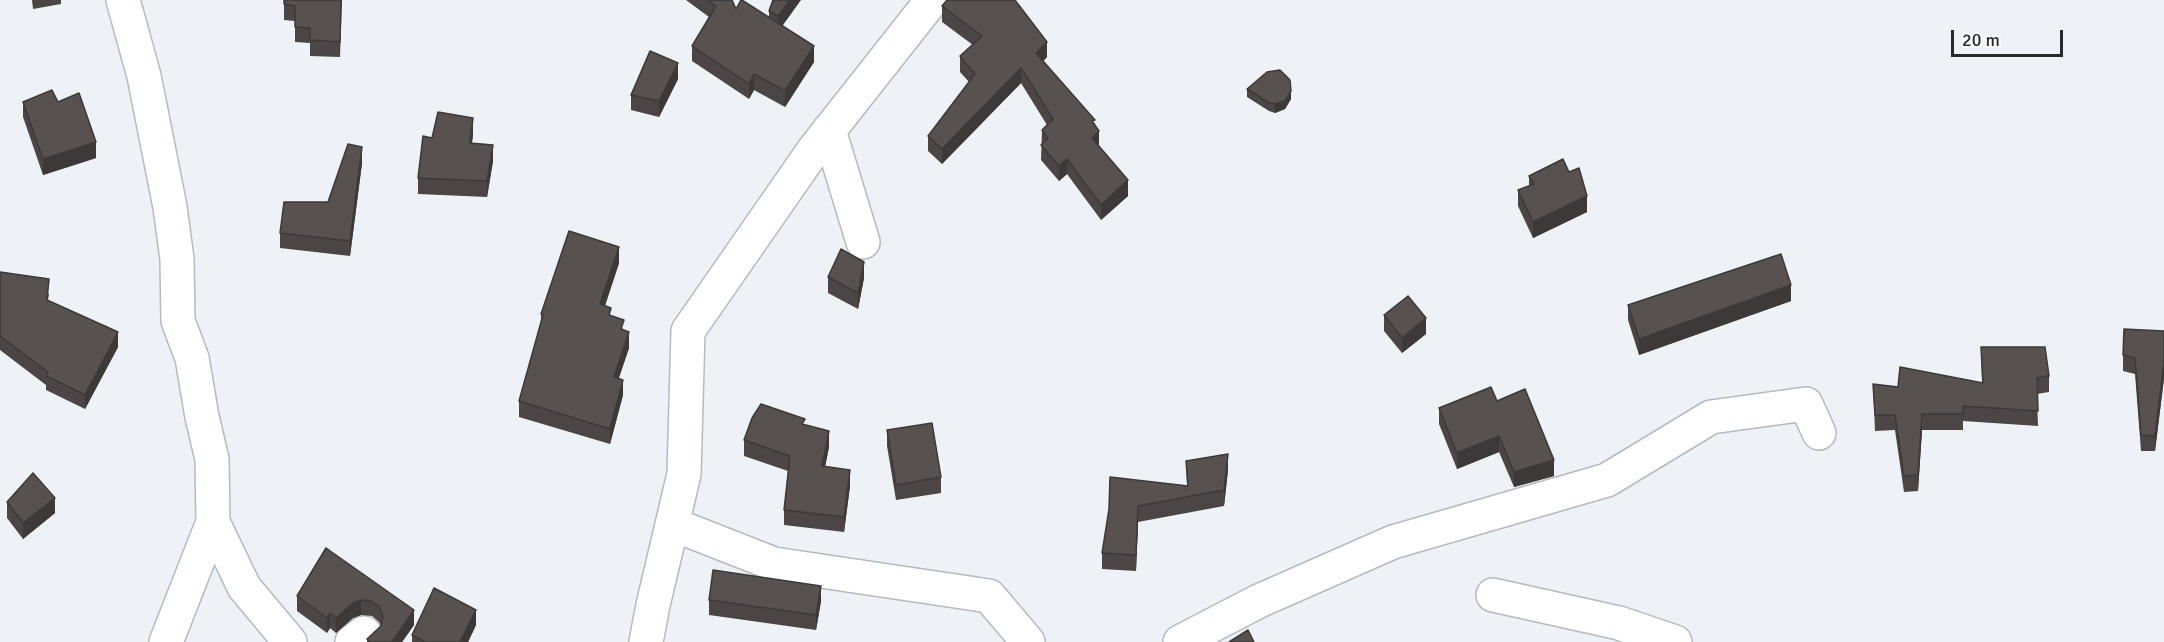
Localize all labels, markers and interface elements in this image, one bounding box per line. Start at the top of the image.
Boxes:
scale bar [1954,18,2066,56]
text: 20 m [1962,29,2000,51]

